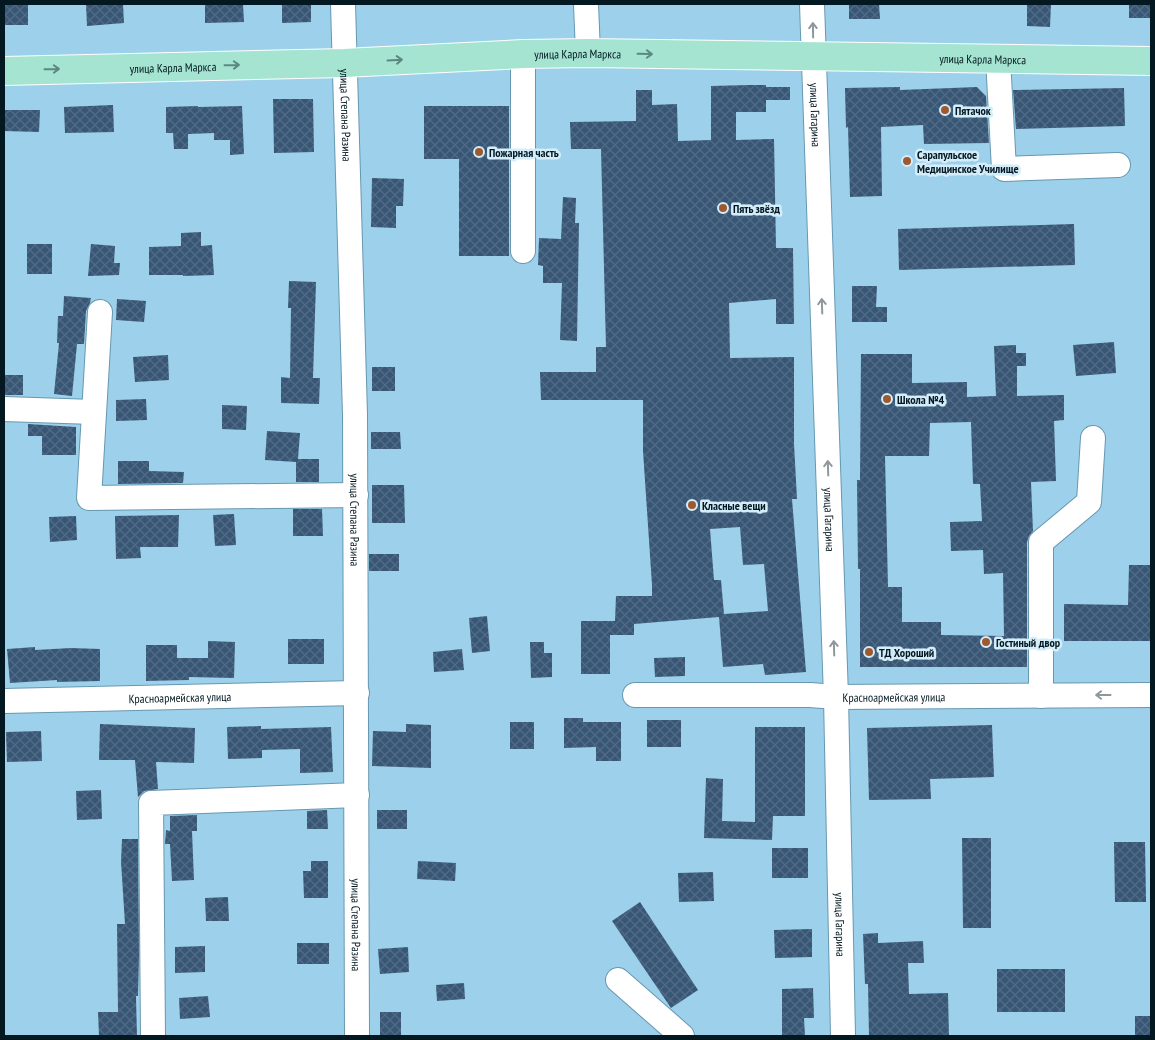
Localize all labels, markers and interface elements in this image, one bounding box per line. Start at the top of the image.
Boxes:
one-way arrow [808,23,818,39]
street label: улица Карла Маркса [534,45,621,61]
one-way arrow [636,49,652,59]
street label: улица Карла Маркса [939,50,1026,67]
one-way arrow [387,56,403,65]
street label: улица Карла Маркса [129,59,217,76]
one-way arrow [224,61,240,70]
one-way arrow [44,65,60,74]
street label: улица Степана Разина [337,68,355,162]
street label: улица Гагарина [807,83,824,147]
place label: Пятачок [955,103,991,118]
marker: Пятачок [939,104,951,116]
place label: Пожарная часть [489,145,559,160]
marker: Пожарная часть [473,146,485,158]
place label: Сарапульское Медицинское Училище [917,147,1019,176]
marker: Сарапульское Медицинское Училище [901,155,913,167]
place label: Пять звёзд [733,201,780,216]
marker: Пять звёзд [717,202,729,214]
one-way arrow [817,298,827,314]
place label: Школа №4 [897,392,944,407]
marker: Школа №4 [881,393,893,405]
one-way arrow [823,461,832,477]
street label: улица Степана Разина [348,473,363,566]
street label: улица Гагарина [821,487,838,552]
place label: Класные вещи [702,498,766,513]
marker: Класные вещи [686,499,698,511]
place label: Гостиный двор [996,635,1061,650]
marker: Гостиный двор [980,636,992,648]
one-way arrow [829,641,839,657]
place label: ТД Хороший [879,645,934,660]
marker: ТД Хороший [863,646,875,658]
street label: Красноармейская улица [128,688,232,706]
street label: Красноармейская улица [842,689,946,704]
one-way arrow [1095,690,1111,700]
street label: улица Степана Разина [349,878,364,971]
street label: улица Гагарина [833,892,849,957]

